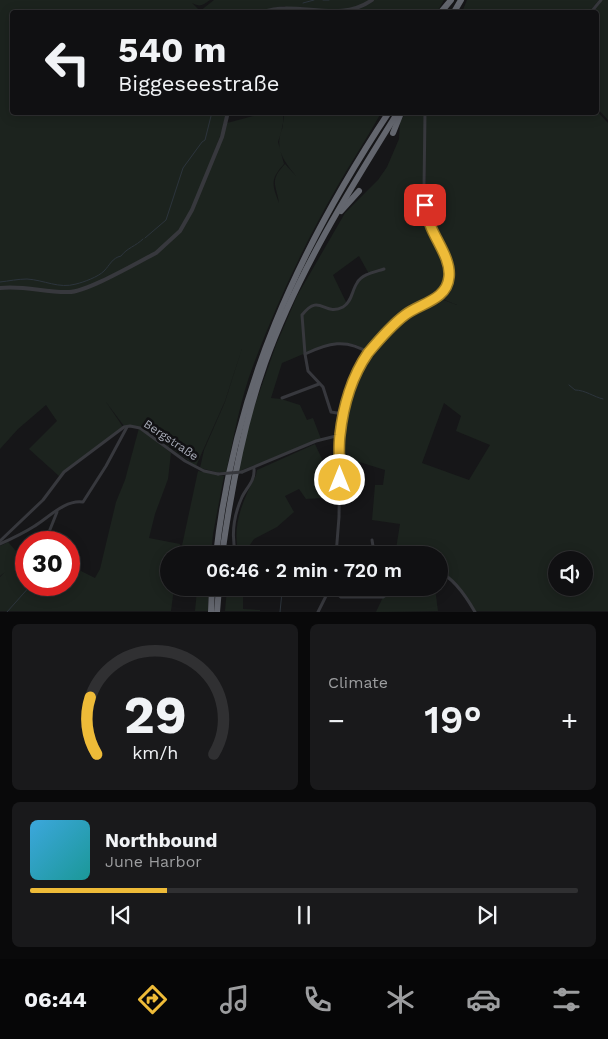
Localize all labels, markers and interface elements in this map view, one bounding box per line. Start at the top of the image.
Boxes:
text: 540 m [118,29,227,71]
icon: left [35,30,100,95]
text: Biggeseestraße [118,71,280,96]
pin [404,184,446,226]
icon: arrive [411,191,439,219]
street label: Bergstraße [141,417,201,463]
position arrow [313,453,365,505]
speed limit sign: 30 [15,531,80,596]
map controls [548,551,593,596]
button: sound [548,551,593,596]
text: 06:46 · 2 min · 720 m [206,559,402,582]
text: Climate [328,673,388,692]
text: 29 [123,685,187,746]
text: 19° [424,698,482,742]
text: − [328,704,345,737]
text: + [561,704,578,737]
text: km/h [132,742,178,763]
text: Northbound [105,829,217,852]
text: June Harbor [105,852,202,871]
icon: previous [107,901,135,929]
icon: pause [290,901,318,929]
icon: next [473,901,501,929]
icon: directions [135,982,170,1017]
icon: music [217,982,252,1017]
icon: phone [300,982,335,1017]
icon: climate [383,982,418,1017]
icon: car [466,982,501,1017]
icon: filters [549,982,584,1017]
text: 06:44 [24,987,87,1012]

